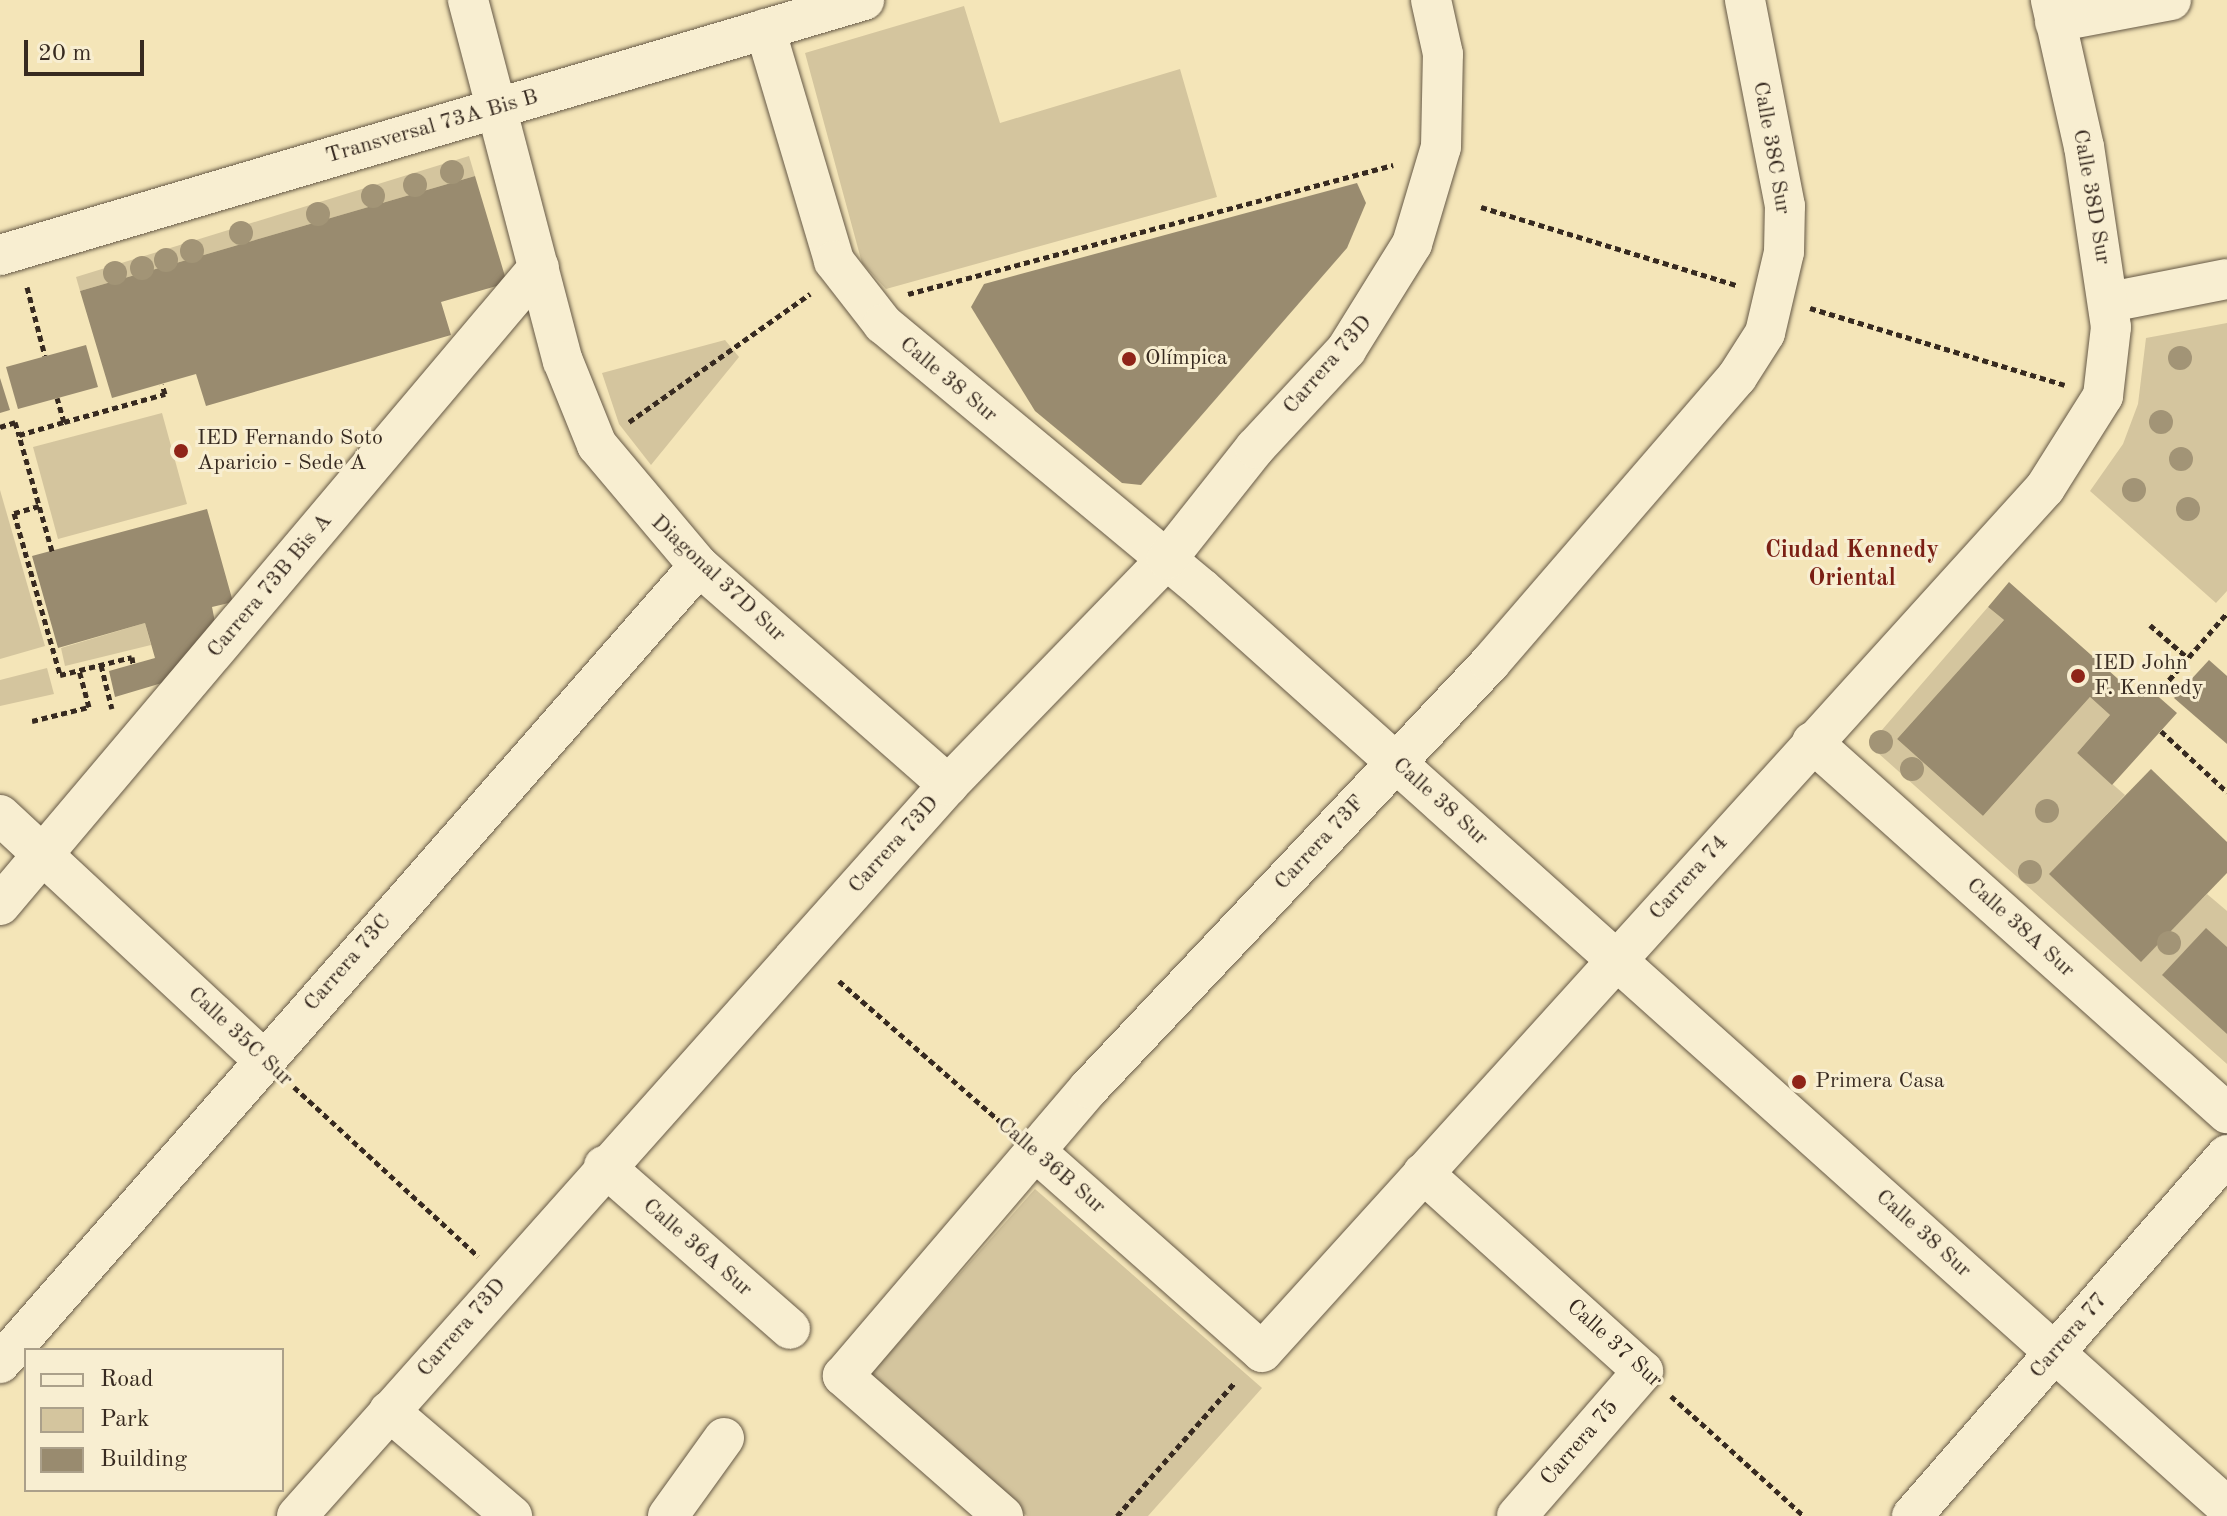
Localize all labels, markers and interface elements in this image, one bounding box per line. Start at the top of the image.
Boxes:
scale bar [28,24,148,74]
text: 20 m [38,42,92,66]
street label: Calle 38C Sur [1746,79,1796,217]
street label: Transversal 73A Bis B [323,84,541,170]
street label: Calle 38D Sur [2066,127,2116,267]
street label: Carrera 73D [1278,310,1378,420]
street label: Calle 38 Sur [894,331,1002,429]
place label: Olímpica [1145,346,1228,372]
marker: Olímpica [1120,350,1138,368]
place label: IED Fernando Soto Aparicio - Sede A [197,425,383,476]
marker: IED Fernando Soto Aparicio - Sede A [172,442,190,460]
street label: Carrera 73B Bis A [202,508,338,664]
street label: Diagonal 37D Sur [645,510,791,648]
district label: Ciudad Kennedy Oriental [1765,538,1939,594]
place label: IED John F. Kennedy [2094,650,2203,702]
marker: IED John F. Kennedy [2069,667,2087,685]
street label: Calle 38 Sur [1387,752,1493,852]
street label: Carrera 73F [1269,790,1371,896]
street label: Carrera 73D [843,791,945,899]
street label: Carrera 74 [1644,830,1734,926]
street label: Calle 38A Sur [1960,872,2080,984]
street label: Carrera 73C [299,909,397,1017]
street label: Calle 35C Sur [182,981,298,1093]
place label: Primera Casa [1815,1069,1945,1095]
marker: Primera Casa [1790,1073,1808,1091]
street label: Calle 36B Sur [991,1112,1111,1220]
street label: Calle 38 Sur [1870,1184,1976,1284]
street label: Calle 36A Sur [637,1193,757,1303]
street label: Carrera 73D [412,1273,512,1383]
street label: Carrera 77 [2024,1288,2114,1384]
street label: Calle 37 Sur [1561,1294,1667,1394]
legend [24,1348,284,1492]
text: Road [100,1368,153,1392]
street label: Carrera 75 [1535,1395,1625,1491]
text: Park [100,1408,149,1432]
text: Building [100,1448,187,1472]

